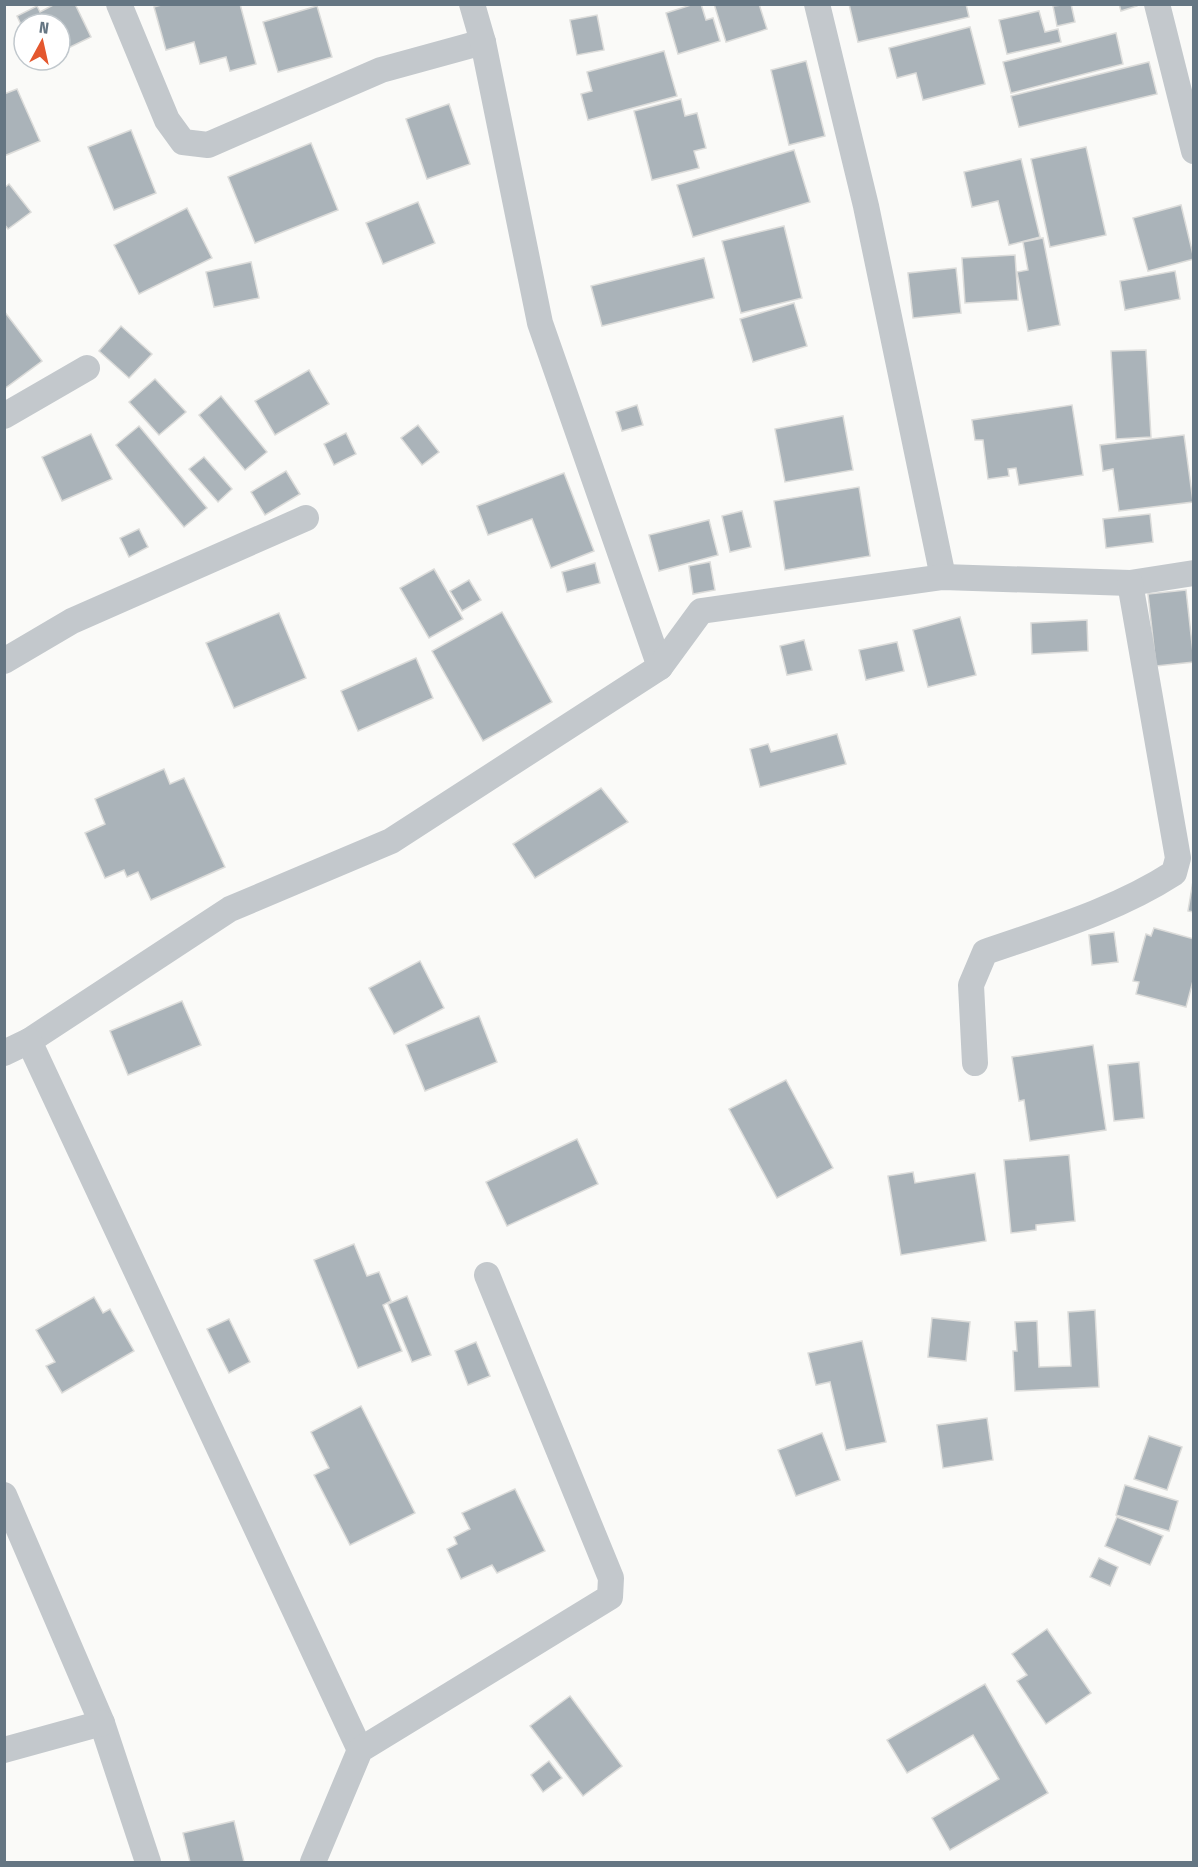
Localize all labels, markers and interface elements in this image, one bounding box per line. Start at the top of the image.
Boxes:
north arrow [12,12,72,72]
text: N [38,18,50,38]

